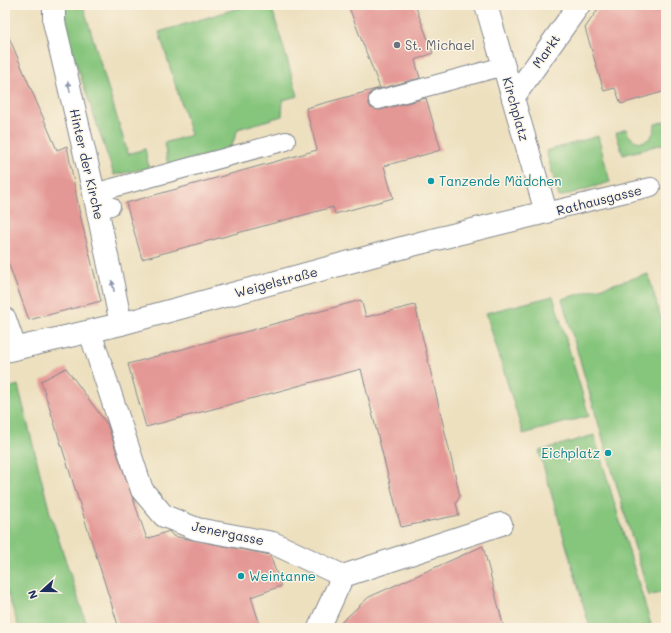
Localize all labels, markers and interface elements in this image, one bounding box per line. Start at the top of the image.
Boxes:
street label: Markt [528,30,563,71]
place label: St. Michael [405,36,475,53]
marker: St. Michael [392,40,402,50]
street label: Kirchplatz [499,75,534,143]
one-way arrow [66,80,72,93]
street label: Hinter der Kirche [66,107,109,221]
place label: Tanzende Mädchen [439,172,561,189]
marker: Tanzende Mädchen [426,176,436,186]
street label: Rathausgasse [554,181,643,218]
street label: Weigelstraße [232,262,319,301]
one-way arrow [110,280,116,292]
place label: Eichplatz [541,444,600,461]
marker: Eichplatz [603,448,613,458]
street label: Jenergasse [190,517,266,548]
place label: Weintanne [249,567,316,584]
north arrow [22,571,62,611]
marker: Weintanne [236,571,246,581]
text: N [24,588,41,601]

